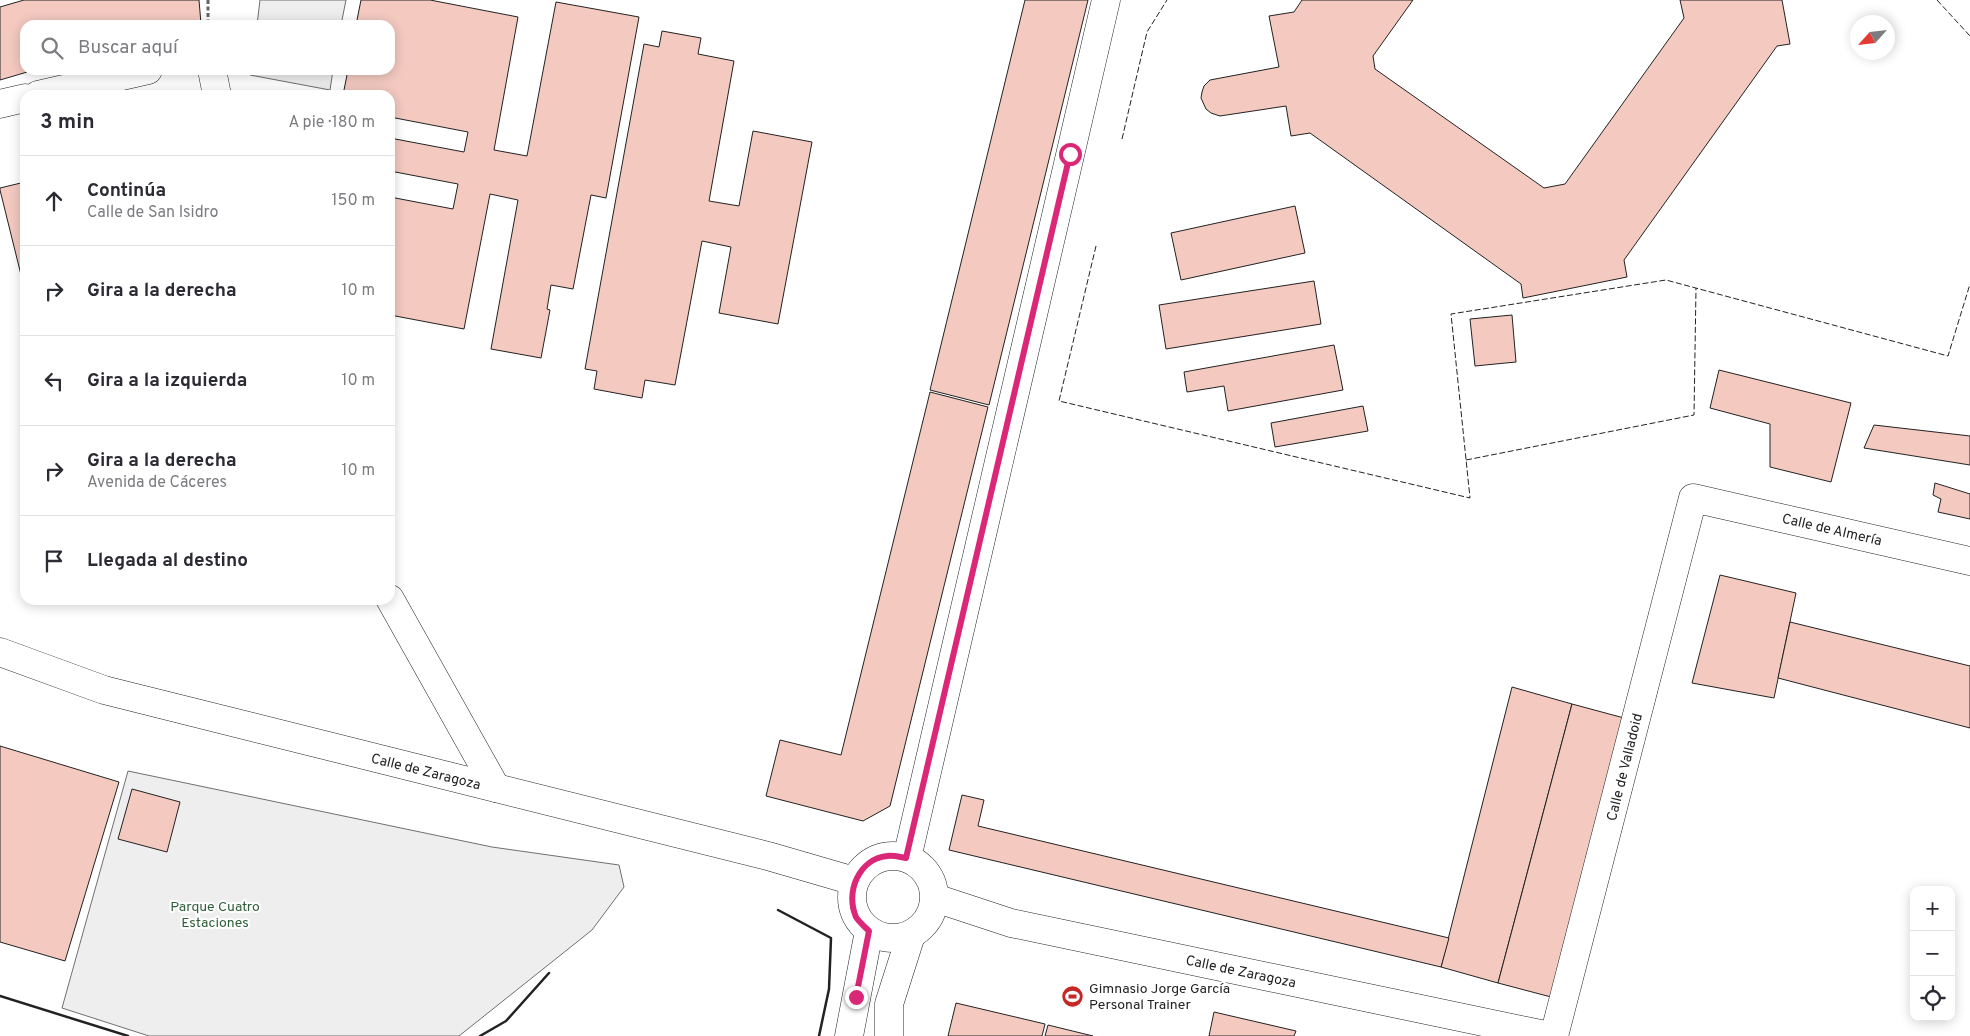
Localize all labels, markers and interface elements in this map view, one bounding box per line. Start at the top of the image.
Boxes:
north arrow [1850,15,1895,60]
search box [20,20,395,75]
icon: search [38,34,66,62]
text: Buscar aquí [78,36,178,60]
text: 3 min [40,109,95,136]
text: A pie · 180 m [289,113,375,133]
route start [1059,143,1082,166]
text: Continúa [87,179,166,203]
icon: ahead [40,187,68,215]
text: 150 m [332,191,375,211]
text: Calle de San Isidro [87,203,218,223]
icon: right [40,277,68,305]
text: Gira a la derecha [87,279,237,303]
text: 10 m [341,281,375,301]
icon: left [40,367,68,395]
text: Gira a la izquierda [87,369,247,393]
text: 10 m [341,371,375,391]
text: Gira a la derecha [87,449,237,473]
icon: right [40,457,68,485]
text: 10 m [341,461,375,481]
text: Avenida de Cáceres [87,473,227,493]
street label: Calle de Almería [1780,511,1883,550]
icon: arrive [40,547,68,575]
text: Llegada al destino [87,549,248,573]
street label: Calle de Valladoid [1604,712,1647,823]
street label: Calle de Zaragoza [369,751,482,794]
map controls [1910,886,1955,1021]
button: + [1910,886,1955,931]
park label: Parque Cuatro Estaciones [170,899,260,932]
button: − [1910,931,1955,976]
street label: Calle de Zaragoza [1184,952,1298,992]
button: locate [1910,976,1955,1021]
place label: Gimnasio Jorge García Personal Trainer [1089,981,1230,1014]
sports icon: Gimnasio Jorge García Personal Trainer [1061,984,1085,1008]
route end [845,986,868,1009]

